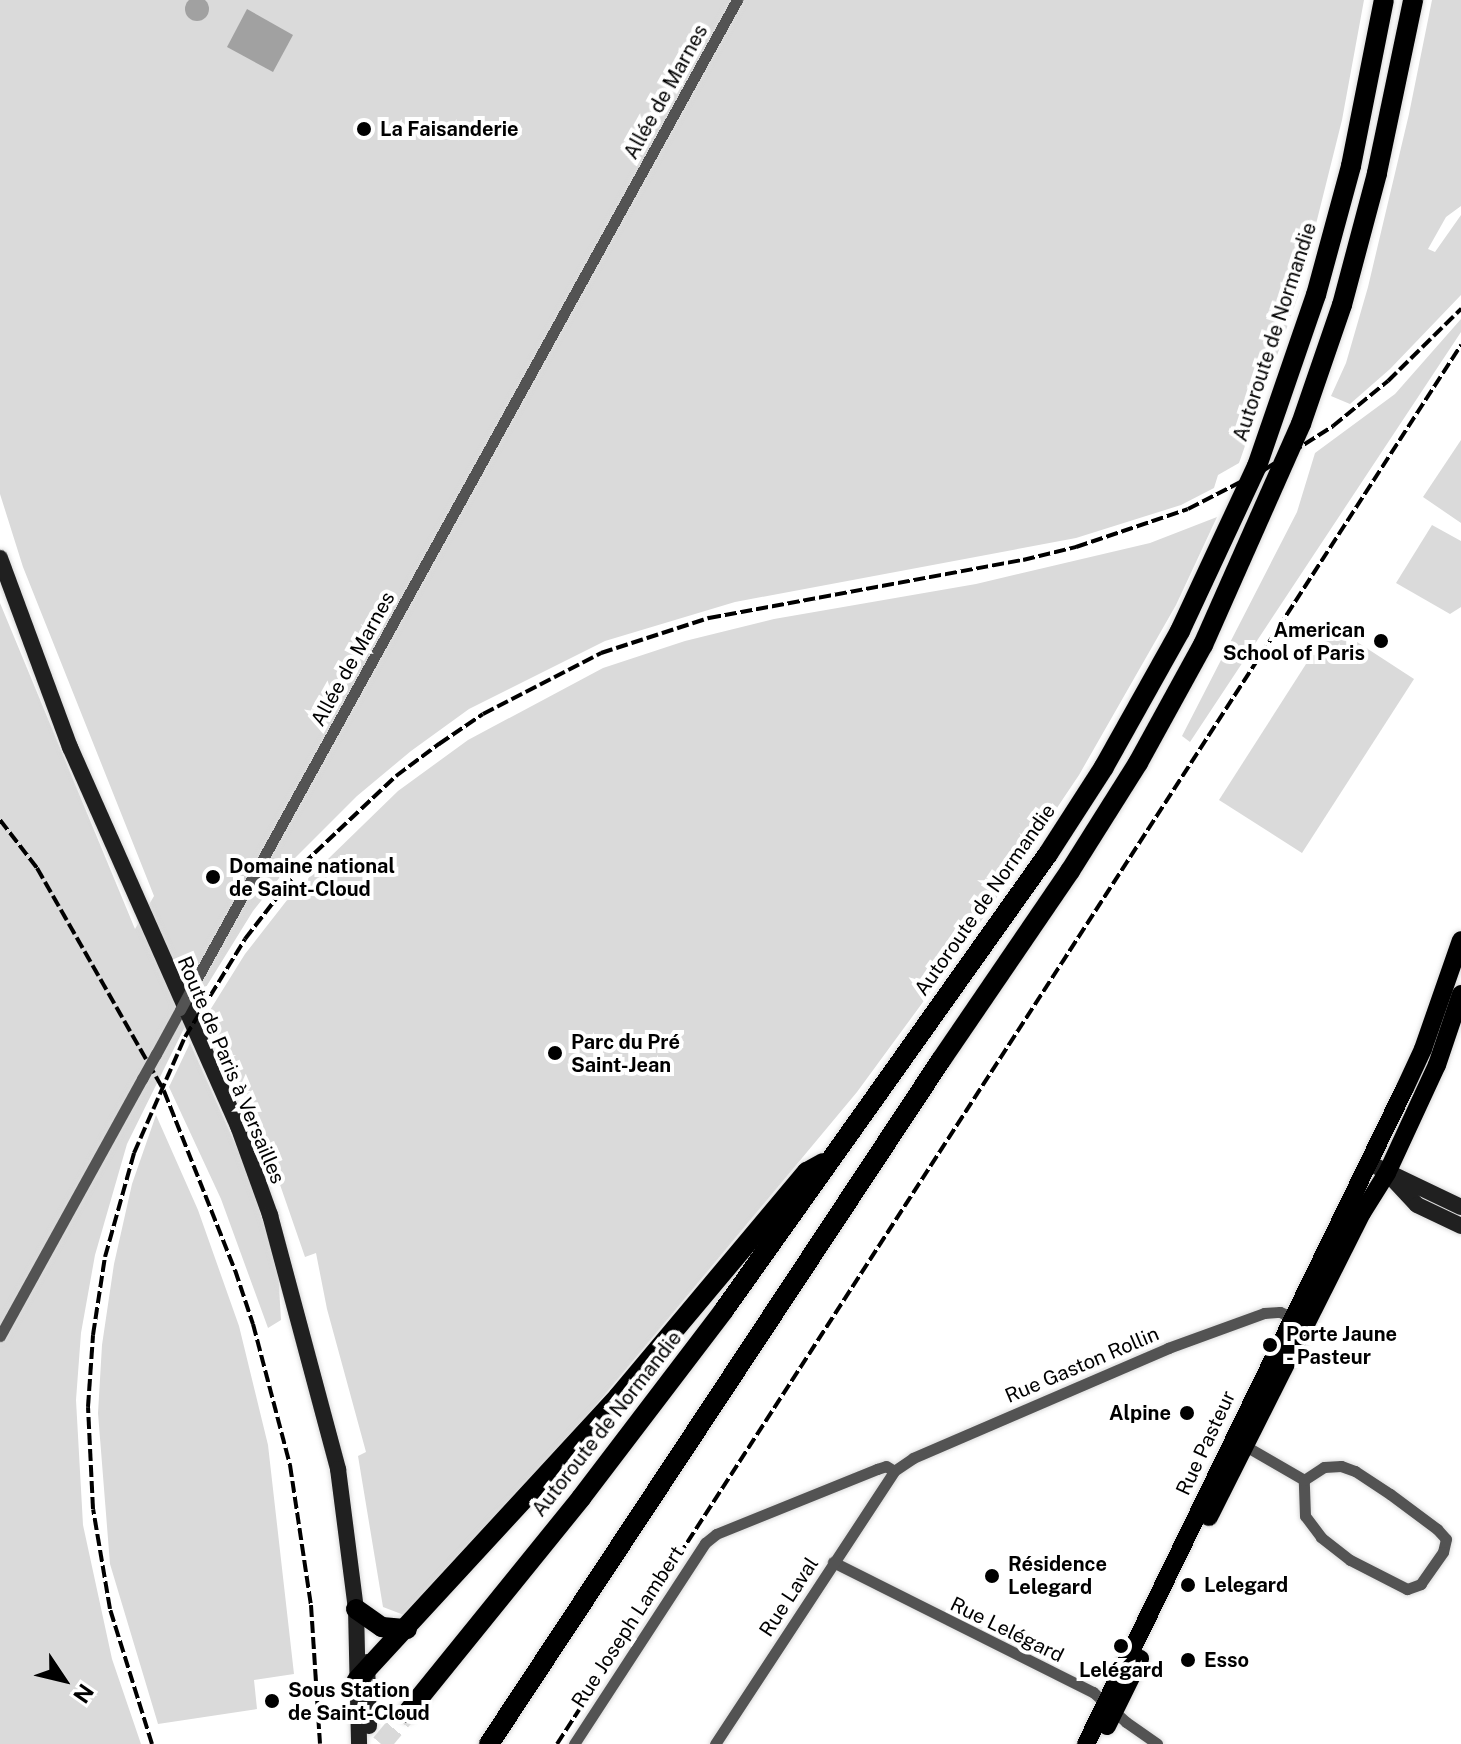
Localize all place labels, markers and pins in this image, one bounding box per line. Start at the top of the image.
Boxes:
place label: La Faisanderie [380,117,519,141]
marker: La Faisanderie [355,120,373,138]
place label: American School of Paris [1223,618,1365,665]
marker: American School of Paris [1372,632,1390,650]
place label: Domaine national de Saint-Cloud [229,854,395,901]
marker: Domaine national de Saint-Cloud [204,868,222,886]
place label: Parc du Pré Saint-Jean [571,1030,680,1077]
marker: Parc du Pré Saint-Jean [546,1044,564,1062]
place label: Porte Jaune - Pasteur [1286,1322,1397,1369]
marker: Porte Jaune - Pasteur [1261,1336,1279,1354]
place label: Alpine [1109,1401,1171,1425]
marker: Alpine [1178,1404,1196,1422]
place label: Résidence Lelegard [1008,1552,1107,1599]
marker: Résidence Lelegard [983,1567,1001,1585]
place label: Lelegard [1204,1573,1288,1597]
marker: Lelegard [1179,1576,1197,1594]
marker: Lelégard [1112,1637,1130,1655]
place label: Esso [1204,1648,1249,1672]
marker: Esso [1179,1651,1197,1669]
place label: Lelégard [1079,1658,1163,1682]
place label: Sous Station de Saint-Cloud [288,1678,430,1725]
marker: Sous Station de Saint-Cloud [263,1692,281,1710]

